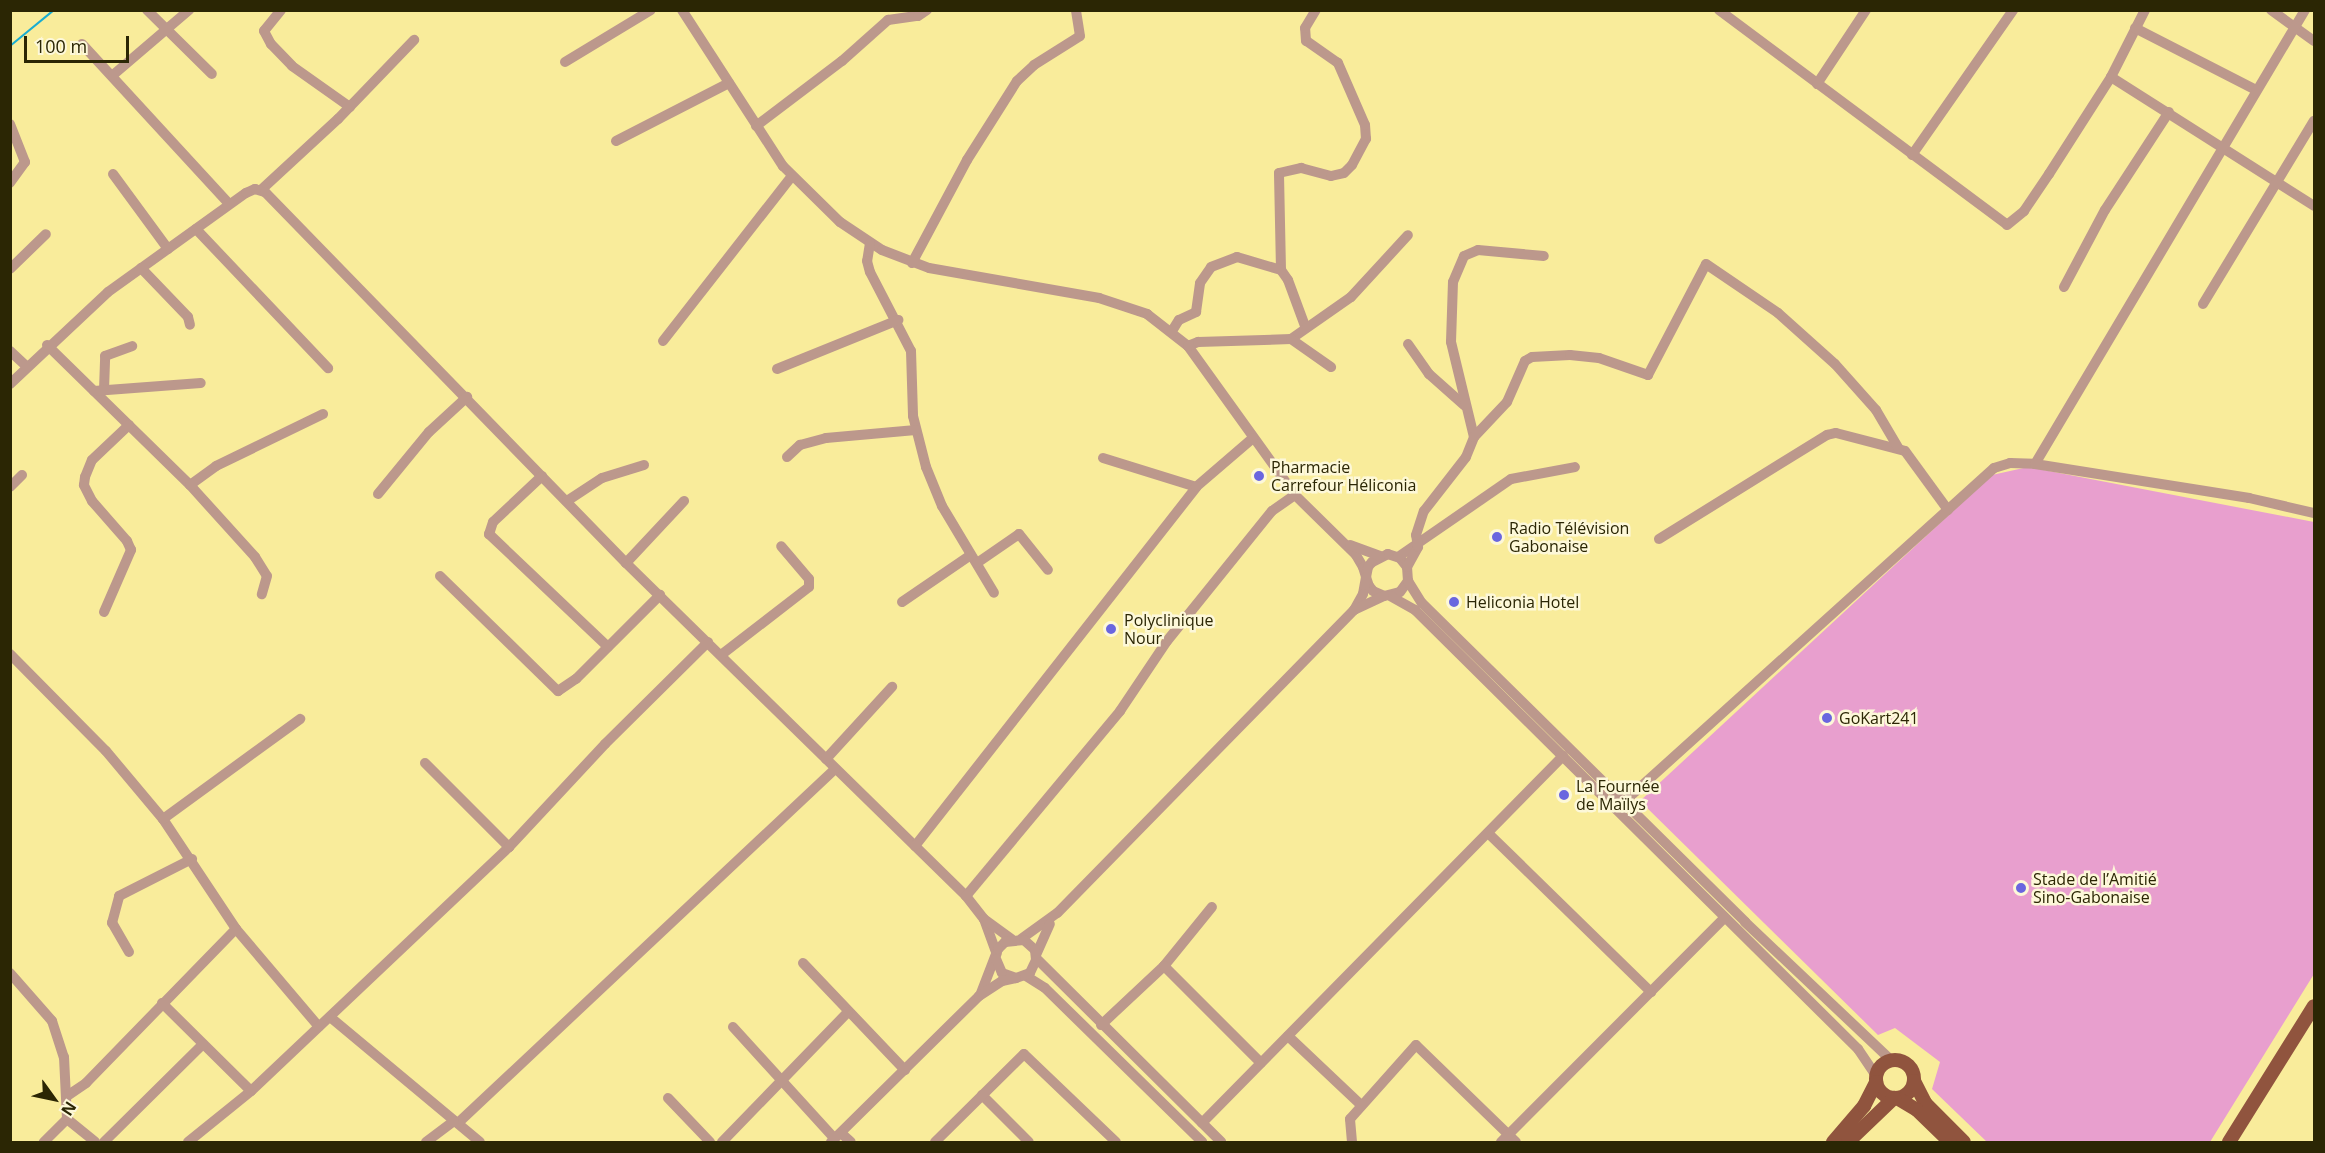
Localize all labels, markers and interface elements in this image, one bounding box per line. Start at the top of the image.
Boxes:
scale bar [27,24,132,62]
text: 100 m [35,34,87,58]
place label: Pharmacie Carrefour Héliconia [1271,457,1416,495]
marker: Pharmacie Carrefour Héliconia [1252,469,1266,483]
place label: Radio Télévision Gabonaise [1509,518,1629,556]
marker: Radio Télévision Gabonaise [1490,530,1504,544]
place label: Heliconia Hotel [1466,592,1579,612]
marker: Heliconia Hotel [1447,595,1461,609]
place label: Polyclinique Nour [1124,610,1213,648]
marker: Polyclinique Nour [1102,620,1120,638]
place label: GoKart241 [1839,708,1919,728]
marker: GoKart241 [1820,711,1834,725]
place label: La Fournée de Maïlys [1576,776,1659,814]
marker: La Fournée de Maïlys [1557,788,1571,802]
place label: Stade de l’Amitié Sino-Gabonaise [2033,869,2157,907]
marker: Stade de l’Amitié Sino-Gabonaise [2014,881,2028,895]
north arrow [24,1069,84,1129]
text: N [56,1097,82,1120]

